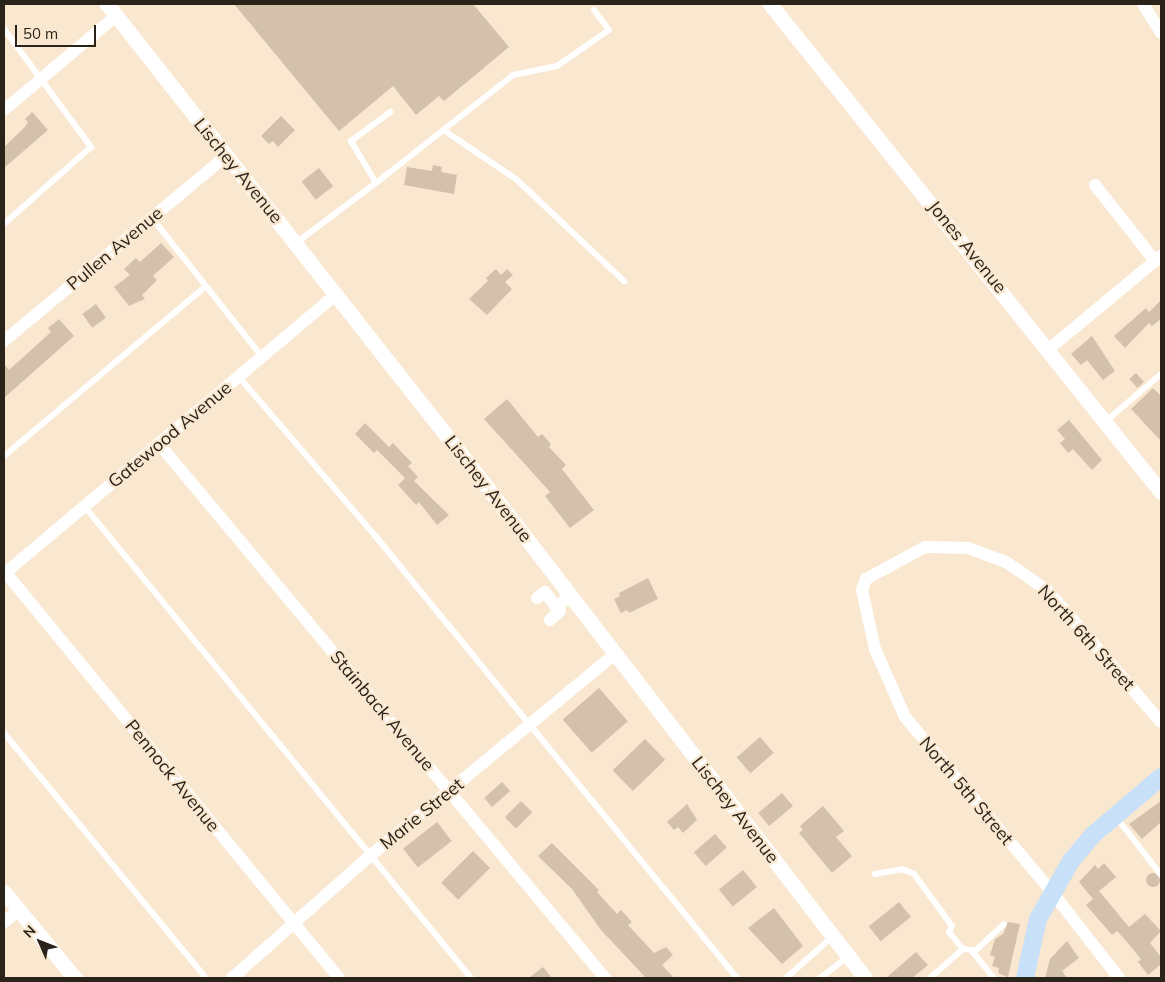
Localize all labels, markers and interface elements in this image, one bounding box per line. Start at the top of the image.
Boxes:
scale bar [18,15,99,47]
text: 50 m [23,24,58,43]
street label: Lischey Avenue [189,114,287,228]
street label: Jones Avenue [923,196,1011,298]
street label: Pullen Avenue [63,203,167,295]
street label: Gatewood Avenue [104,377,236,493]
street label: Lischey Avenue [440,431,536,547]
street label: North 6th Street [1033,581,1139,695]
street label: Stainback Avenue [325,646,439,776]
street label: Pennock Avenue [120,716,224,836]
street label: North 5th Street [915,733,1017,849]
street label: Lischey Avenue [687,752,783,868]
street label: Marie Street [376,774,468,854]
north arrow [15,917,65,967]
text: N [19,922,39,942]

